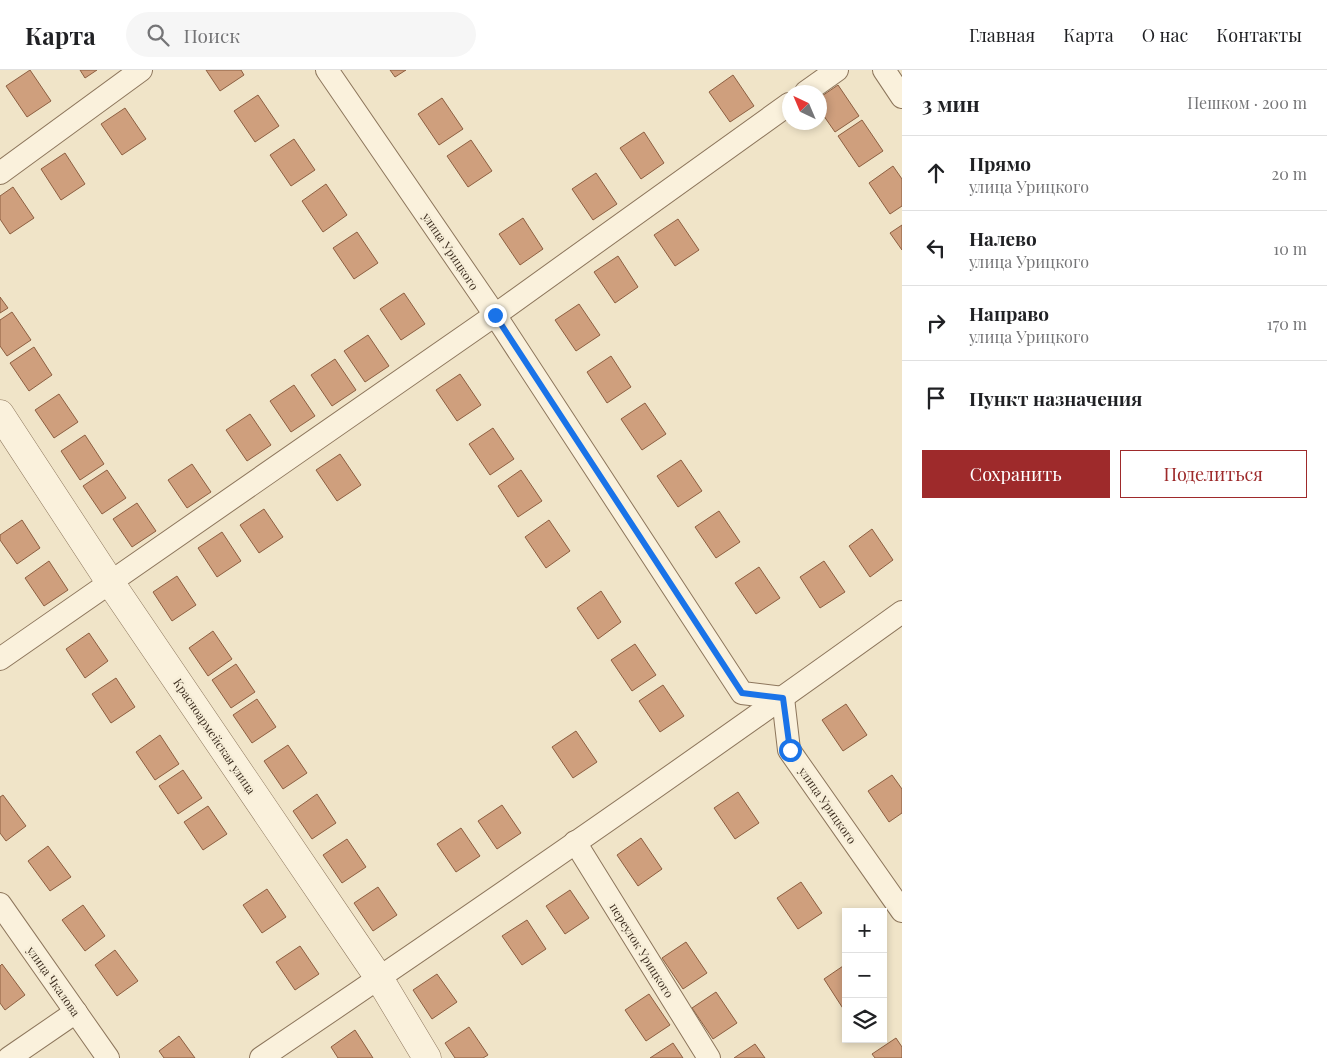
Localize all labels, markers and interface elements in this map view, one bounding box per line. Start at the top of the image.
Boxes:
search box [126,12,476,57]
text: Карта [25,19,96,51]
icon: search [144,21,172,49]
text: Поиск [184,22,240,48]
text: Главная [969,23,1035,47]
text: Карта [1063,23,1114,47]
text: О нас [1142,23,1188,47]
text: Контакты [1216,23,1302,47]
north arrow [782,85,827,130]
text: 3 мин [922,89,980,117]
text: Пешком · 200 m [1187,92,1307,113]
text: Прямо [969,150,1031,176]
icon: ahead [922,159,950,187]
text: 20 m [1272,163,1307,184]
text: улица Урицкого [969,176,1089,197]
street label: улица Урицкого [419,208,483,293]
text: Налево [969,225,1037,251]
icon: left [922,234,950,262]
text: 10 m [1273,238,1307,259]
text: улица Урицкого [969,251,1089,272]
text: Направо [969,300,1049,326]
route end [484,304,507,327]
icon: right [922,309,950,337]
text: 170 m [1267,313,1307,334]
text: улица Урицкого [969,326,1089,347]
icon: arrive [922,384,950,412]
text: Пункт назначения [969,385,1142,411]
button: Сохранить [922,450,1110,498]
button: Поделиться [1120,450,1307,498]
street label: Красноармейская улица [170,675,260,797]
route start [779,739,802,762]
street label: улица Урицкого [795,763,861,847]
street label: переулок Урицкого [606,900,678,1001]
map controls [842,908,887,1043]
button: + [842,908,887,953]
street label: улица Чкалова [23,942,84,1019]
button: − [842,953,887,998]
button: layers [842,998,887,1043]

